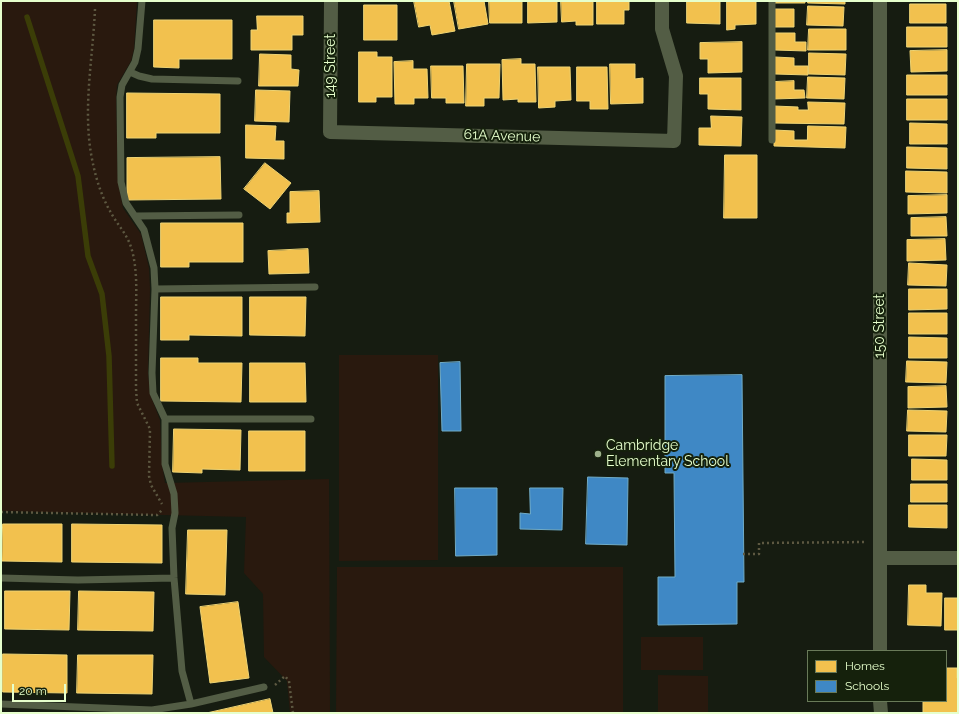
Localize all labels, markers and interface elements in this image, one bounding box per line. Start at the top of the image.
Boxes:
street label: 149 Street [323,34,339,98]
street label: 61A Avenue [463,126,541,146]
street label: 150 Street [872,294,888,358]
place label: Cambridge Elementary School [606,438,729,470]
marker: Cambridge Elementary School [593,449,603,459]
legend [807,650,947,702]
text: Homes [845,659,885,673]
scale bar [14,676,68,702]
text: Schools [845,679,889,693]
text: 20 m [19,684,47,698]

